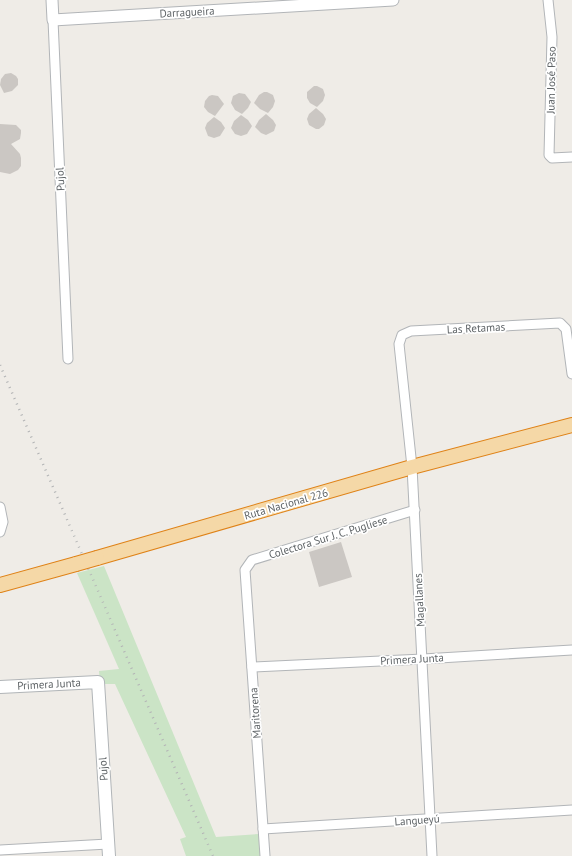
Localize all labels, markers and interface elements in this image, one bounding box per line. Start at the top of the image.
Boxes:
street label: Darragueira [159,4,215,20]
street label: Juan José Paso [543,46,559,115]
street label: Pujol [52,166,68,191]
street label: Las Retamas [447,319,506,337]
street label: Ruta Nacional 226 [242,485,330,523]
street label: Colectora Sur J. C. Pugliese [267,512,389,562]
street label: Magallanes [411,572,427,627]
street label: Primera Junta [380,650,444,668]
street label: Primera Junta [17,675,81,693]
street label: Maritorena [246,687,264,739]
street label: Pujol [95,756,111,781]
street label: Langueyú [394,811,440,829]

